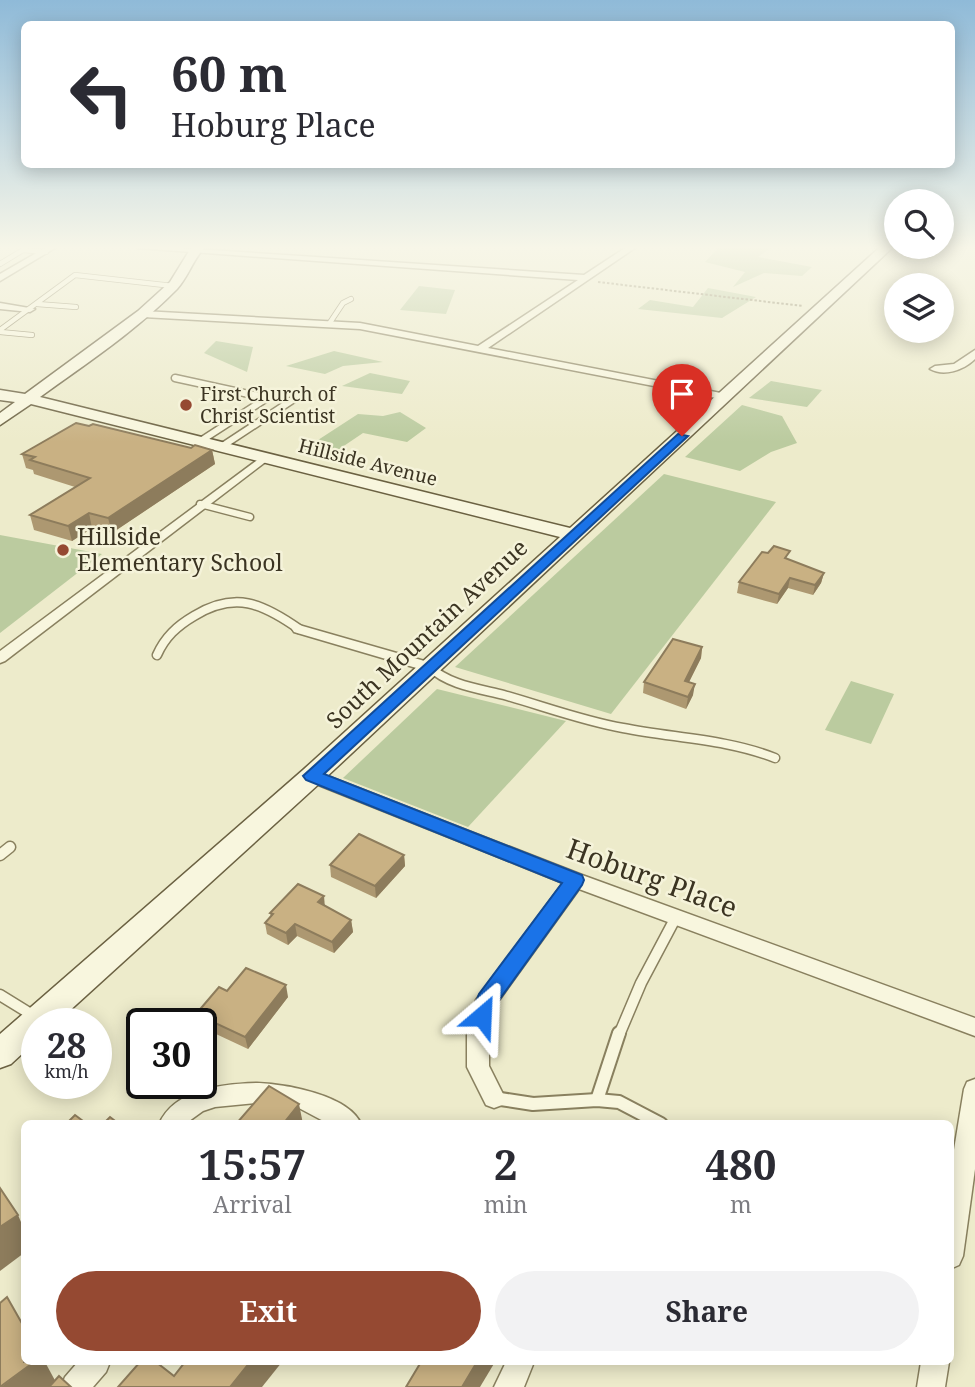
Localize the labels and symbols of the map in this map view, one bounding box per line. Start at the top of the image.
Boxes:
pin [652,364,712,436]
place label: First Church of Christ Scientist [200,381,337,429]
marker: First Church of Christ Scientist [178,397,194,413]
street label: Hillside Avenue [296,432,440,492]
place label: Hillside Elementary School [77,520,283,578]
street label: South Mountain Avenue [319,531,534,735]
marker: Hillside Elementary School [55,542,71,558]
street label: Hoburg Place [562,829,743,926]
position arrow [445,979,519,1053]
speed limit sign: 30 [126,1008,217,1099]

